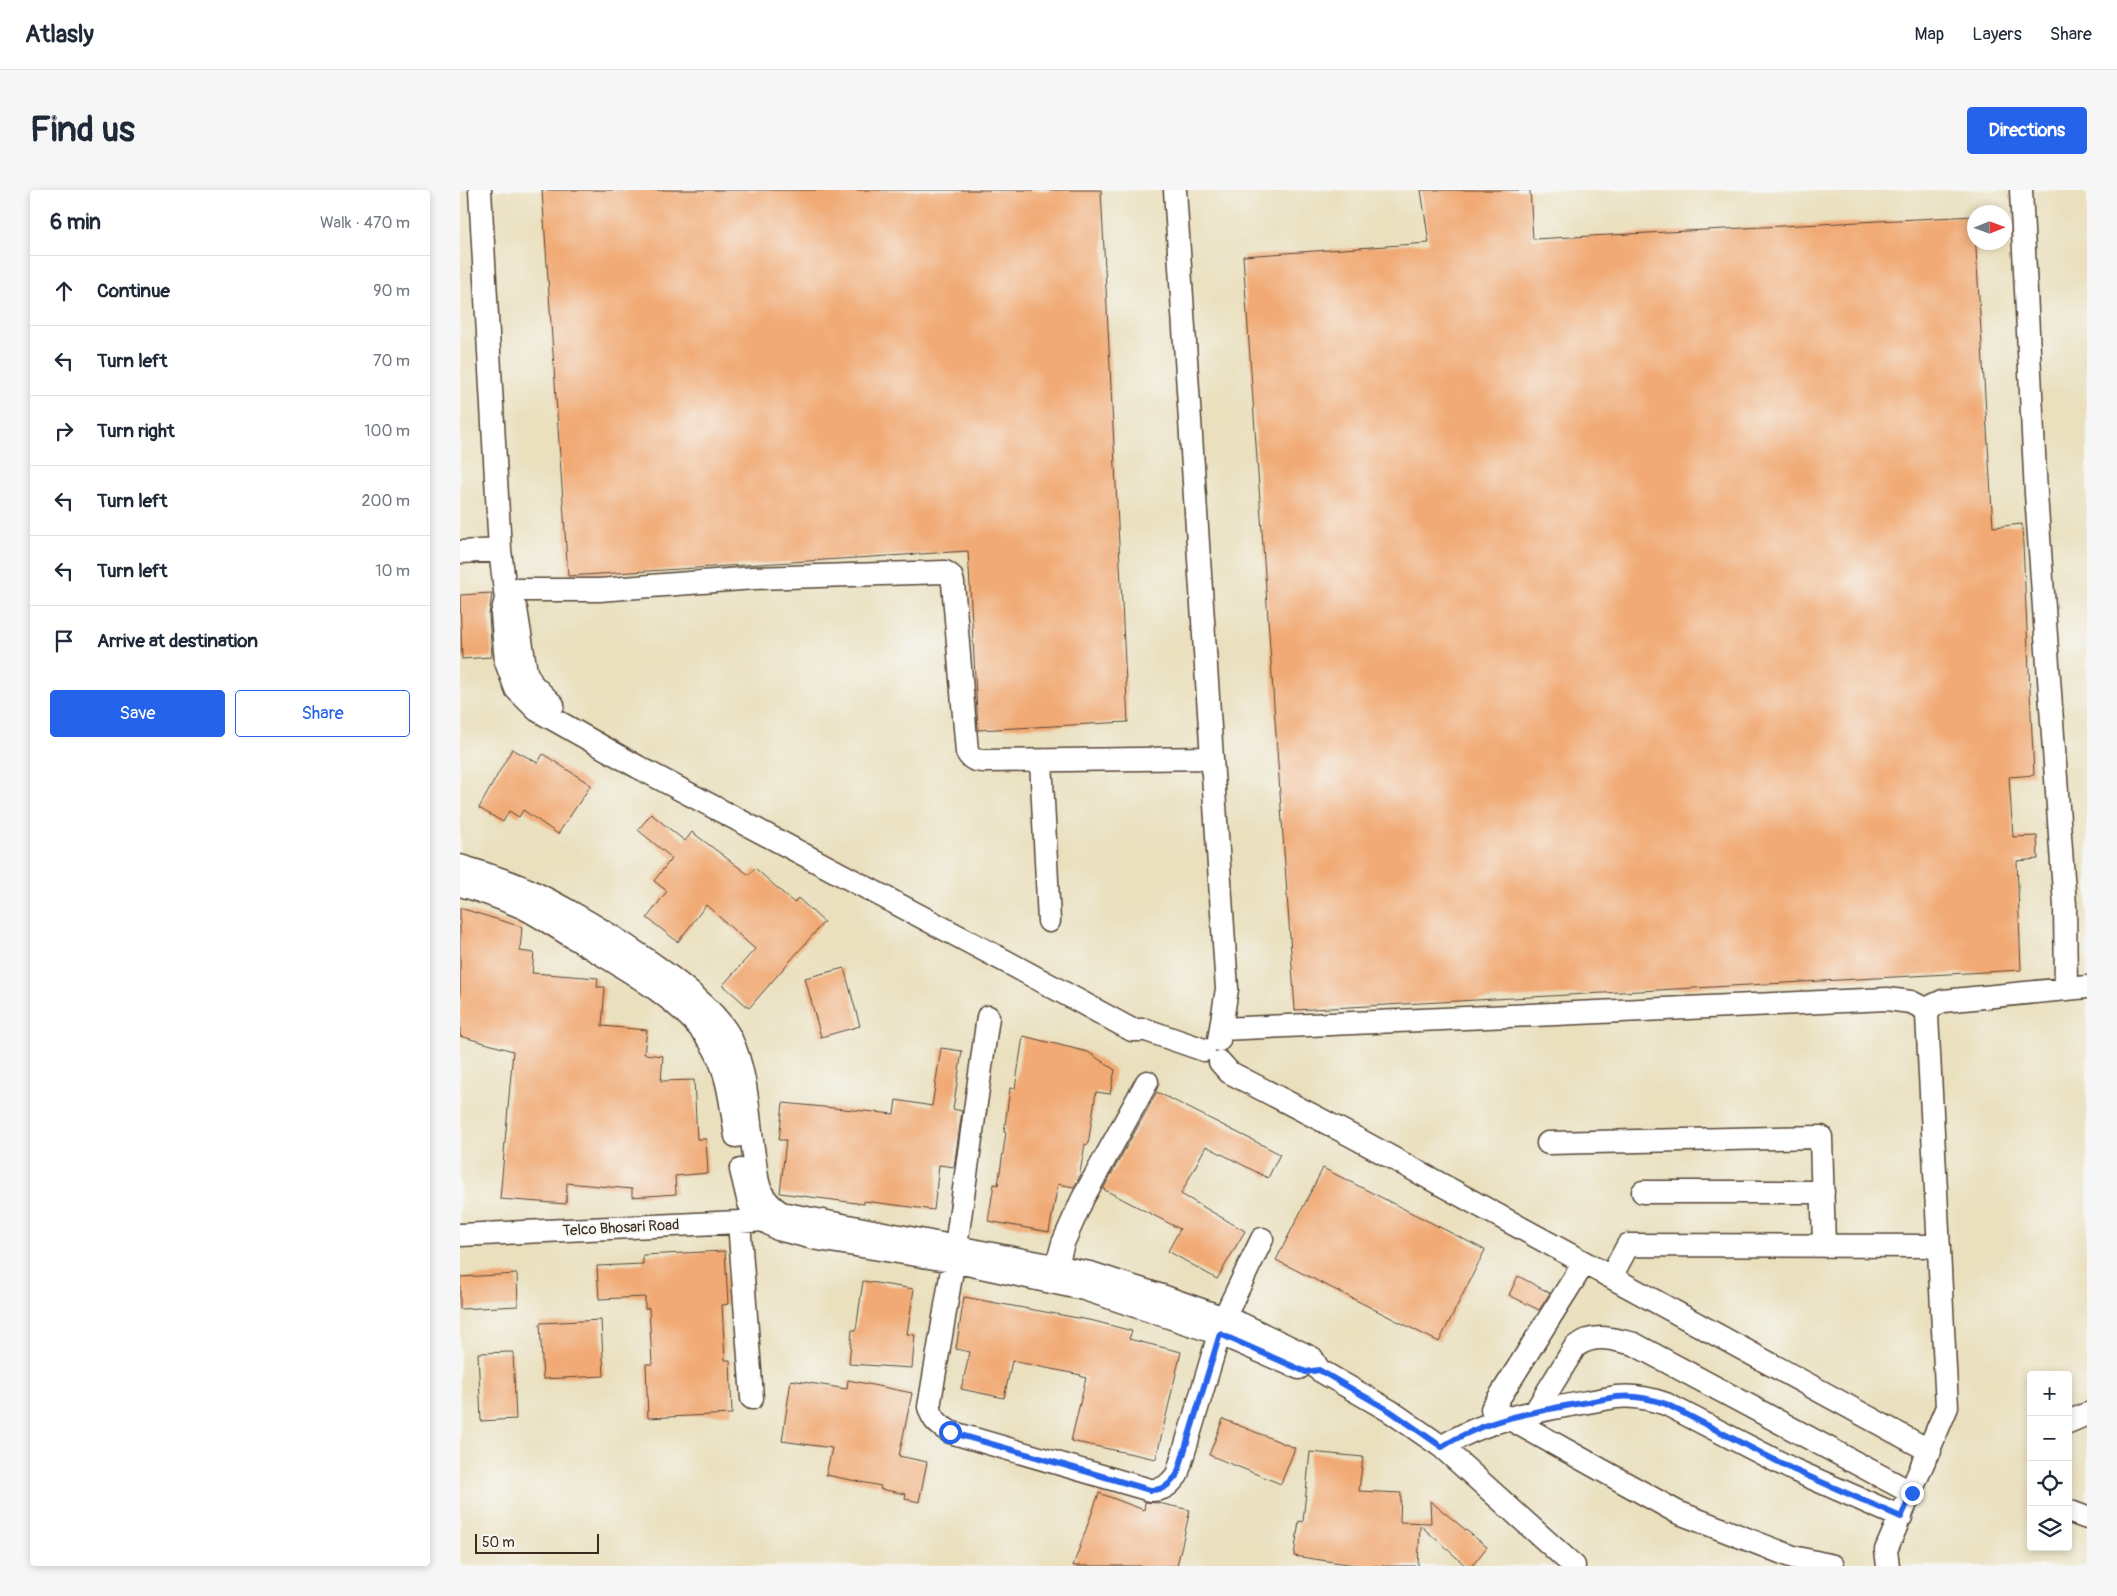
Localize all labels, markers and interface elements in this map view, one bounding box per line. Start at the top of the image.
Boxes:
text: Atlasly [25,20,94,49]
text: Map [1915,23,1944,46]
text: Layers [1972,23,2022,46]
text: Share [2050,23,2092,46]
button: Directions [1967,107,2087,154]
text: Find us [30,108,135,152]
north arrow [1967,205,2012,250]
text: 6 min [50,209,101,236]
text: Walk · 470 m [320,213,410,233]
icon: ahead [50,277,78,305]
text: Continue [97,279,170,303]
text: 90 m [373,281,410,301]
icon: left [50,347,78,375]
text: Turn left [97,349,167,373]
text: 70 m [373,351,410,371]
icon: right [50,417,78,445]
text: Turn right [97,419,175,443]
text: 100 m [364,421,410,441]
icon: left [50,487,78,515]
text: Turn left [97,489,167,513]
text: 200 m [362,491,410,511]
icon: left [50,557,78,585]
text: Turn left [97,559,167,583]
text: 10 m [375,561,410,581]
icon: arrive [50,627,78,655]
text: Arrive at destination [97,629,258,653]
button: Save [50,690,225,737]
button: Share [235,690,410,737]
street label: Telco Bhosari Road [562,1215,680,1241]
map controls [2027,1371,2072,1551]
button: + [2027,1371,2072,1416]
button: − [2027,1416,2072,1461]
route start [939,1421,962,1444]
button: locate [2027,1461,2072,1506]
route end [1901,1482,1924,1505]
button: layers [2027,1506,2072,1551]
scale bar [475,1531,599,1554]
text: 50 m [482,1534,515,1551]

